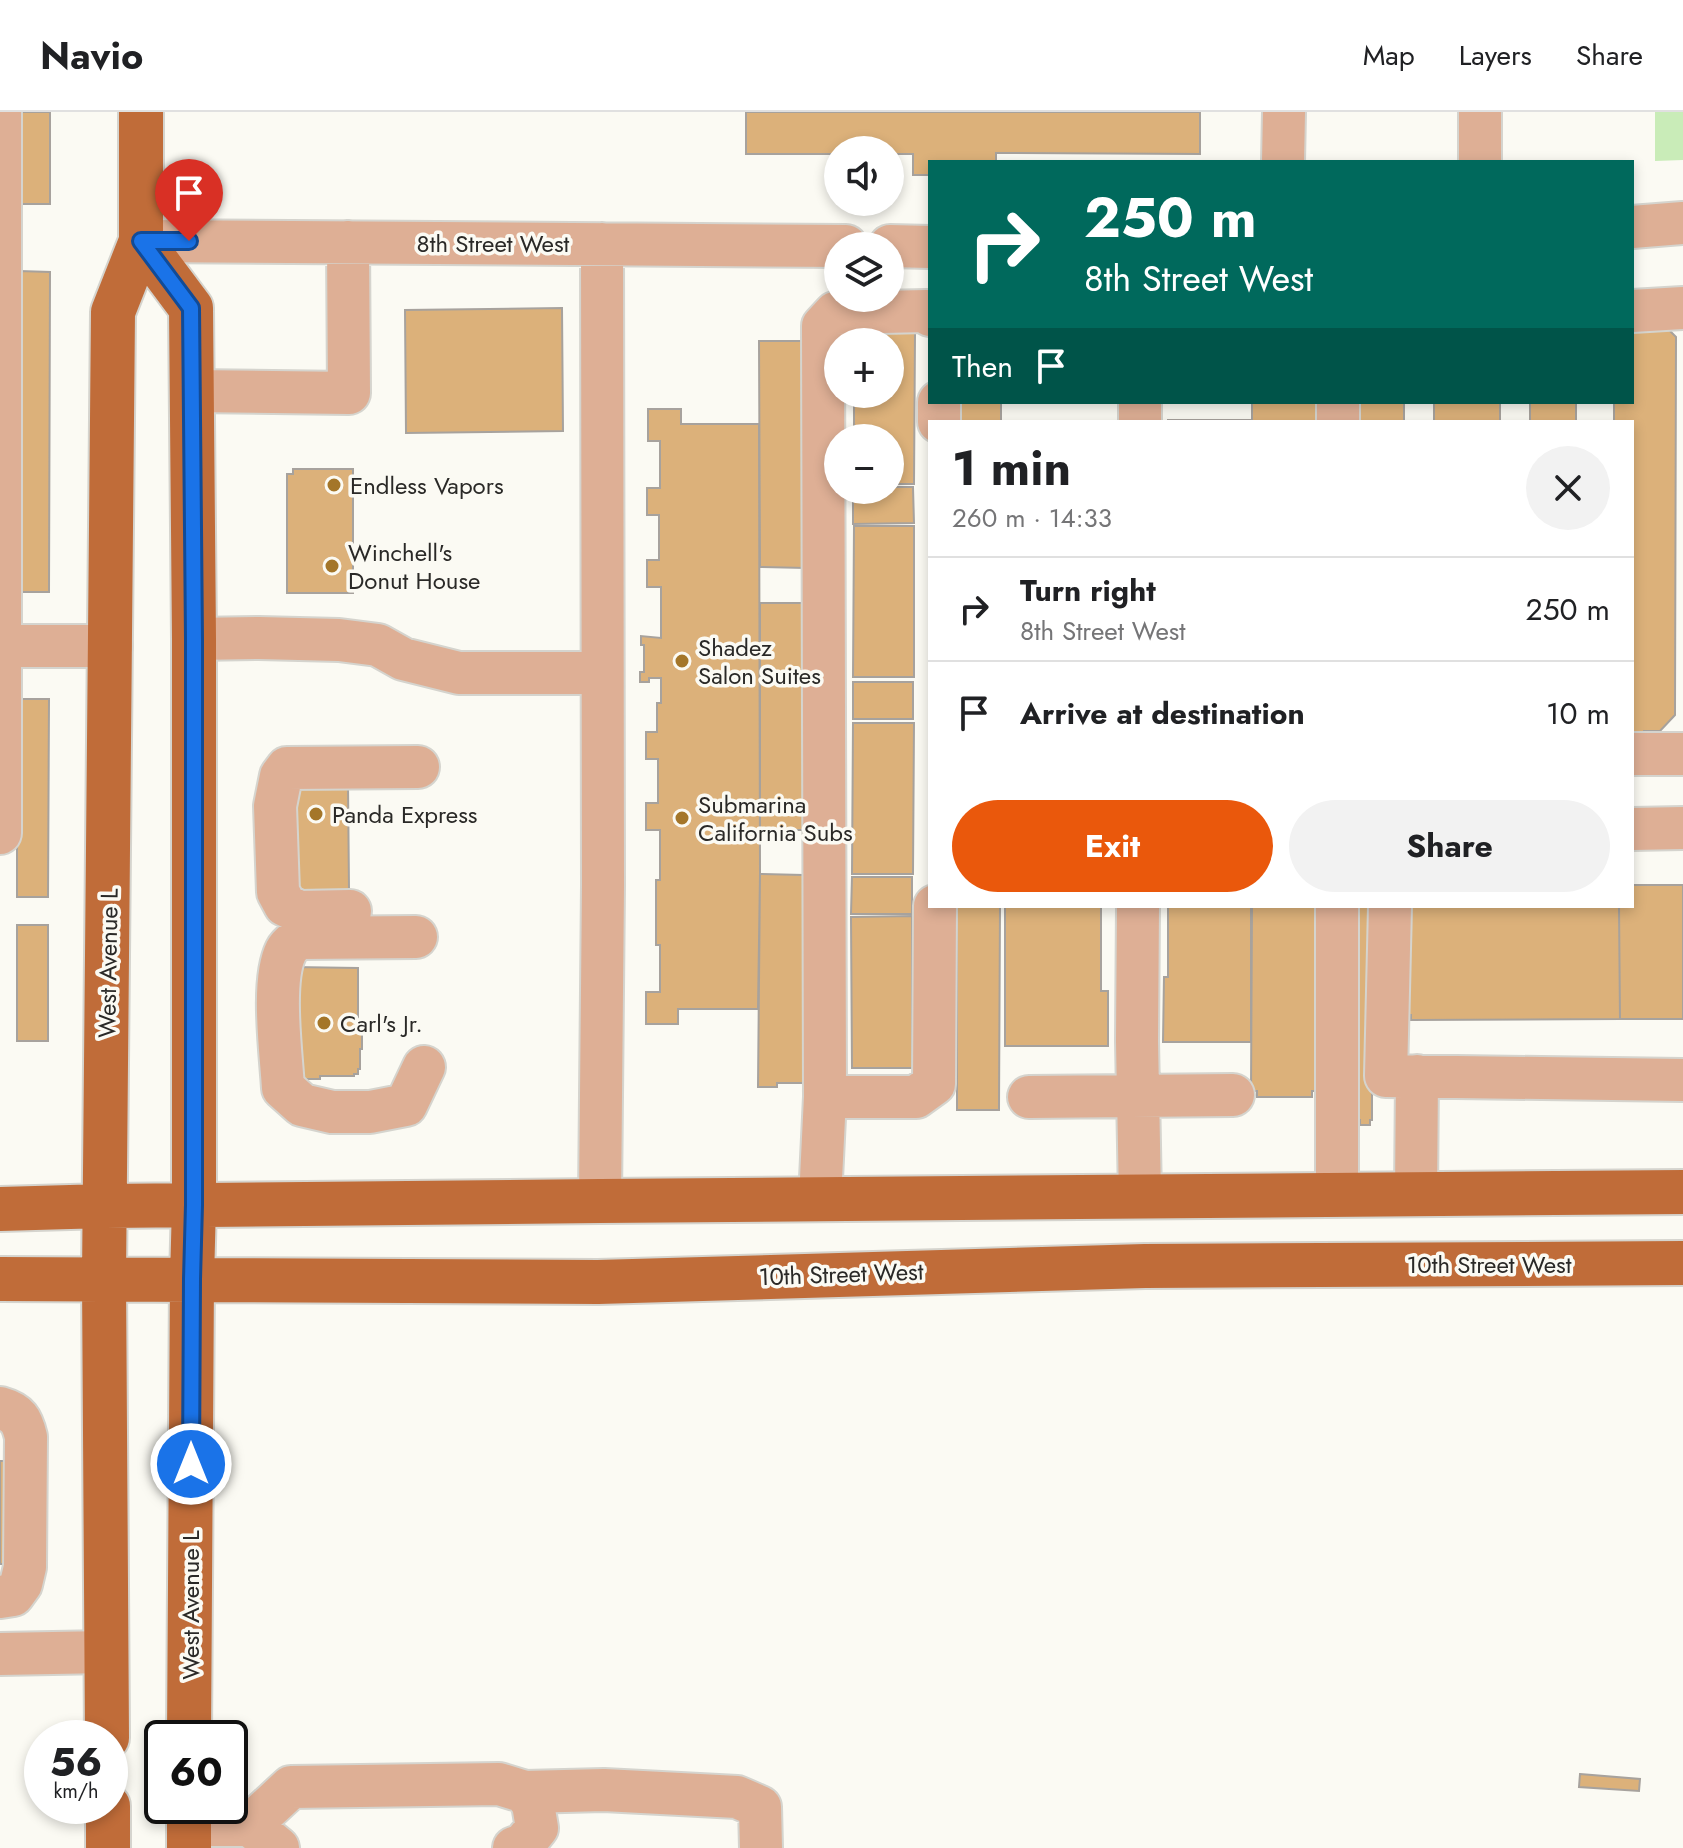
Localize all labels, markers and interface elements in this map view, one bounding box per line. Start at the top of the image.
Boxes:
text: Navio [40,28,143,83]
text: Map [1363,35,1415,76]
text: Layers [1459,35,1532,76]
text: Share [1576,35,1643,76]
map controls [824,136,904,504]
button: sound [824,136,904,216]
pin [155,159,223,241]
icon: arrive [167,171,211,215]
text: 250 m [1084,177,1257,258]
icon: right [952,192,1056,296]
street label: 8th Street West [417,226,570,261]
button: layers [824,232,904,312]
text: 8th Street West [1084,252,1313,304]
button: + [824,328,904,408]
icon: arrive [1029,344,1073,388]
text: Then [952,345,1013,388]
button: − [824,424,904,504]
text: 1 min [952,434,1071,503]
button: close [1526,446,1610,530]
place label: Endless Vapors [350,468,504,503]
marker: Endless Vapors [325,476,343,494]
text: 260 m · 14:33 [952,499,1112,537]
place label: Winchell's Donut House [348,535,480,598]
marker: Winchell's Donut House [323,557,341,575]
text: Turn right [1020,569,1156,612]
icon: right [952,587,996,631]
text: 250 m [1526,588,1610,631]
text: 8th Street West [1020,612,1186,650]
place label: Shadez Salon Suites [698,630,821,693]
marker: Shadez Salon Suites [673,652,691,670]
icon: arrive [952,691,996,735]
text: Arrive at destination [1020,692,1305,735]
text: 10 m [1546,692,1610,735]
place label: Submarina California Subs [698,787,853,850]
place label: Panda Express [332,797,478,832]
button: Exit [952,800,1273,892]
button: Share [1289,800,1610,892]
marker: Panda Express [307,805,325,823]
marker: Submarina California Subs [673,809,691,827]
street label: West Avenue L [89,888,127,1038]
place label: Carl's Jr. [340,1006,423,1041]
marker: Carl's Jr. [315,1014,333,1032]
street label: 10th Street West [1407,1247,1572,1282]
street label: 10th Street West [758,1254,924,1294]
position arrow [149,1422,233,1506]
street label: West Avenue L [173,1530,208,1680]
speed limit sign: 60 [144,1720,248,1824]
text: 56 [50,1733,102,1791]
text: km/h [53,1777,99,1806]

